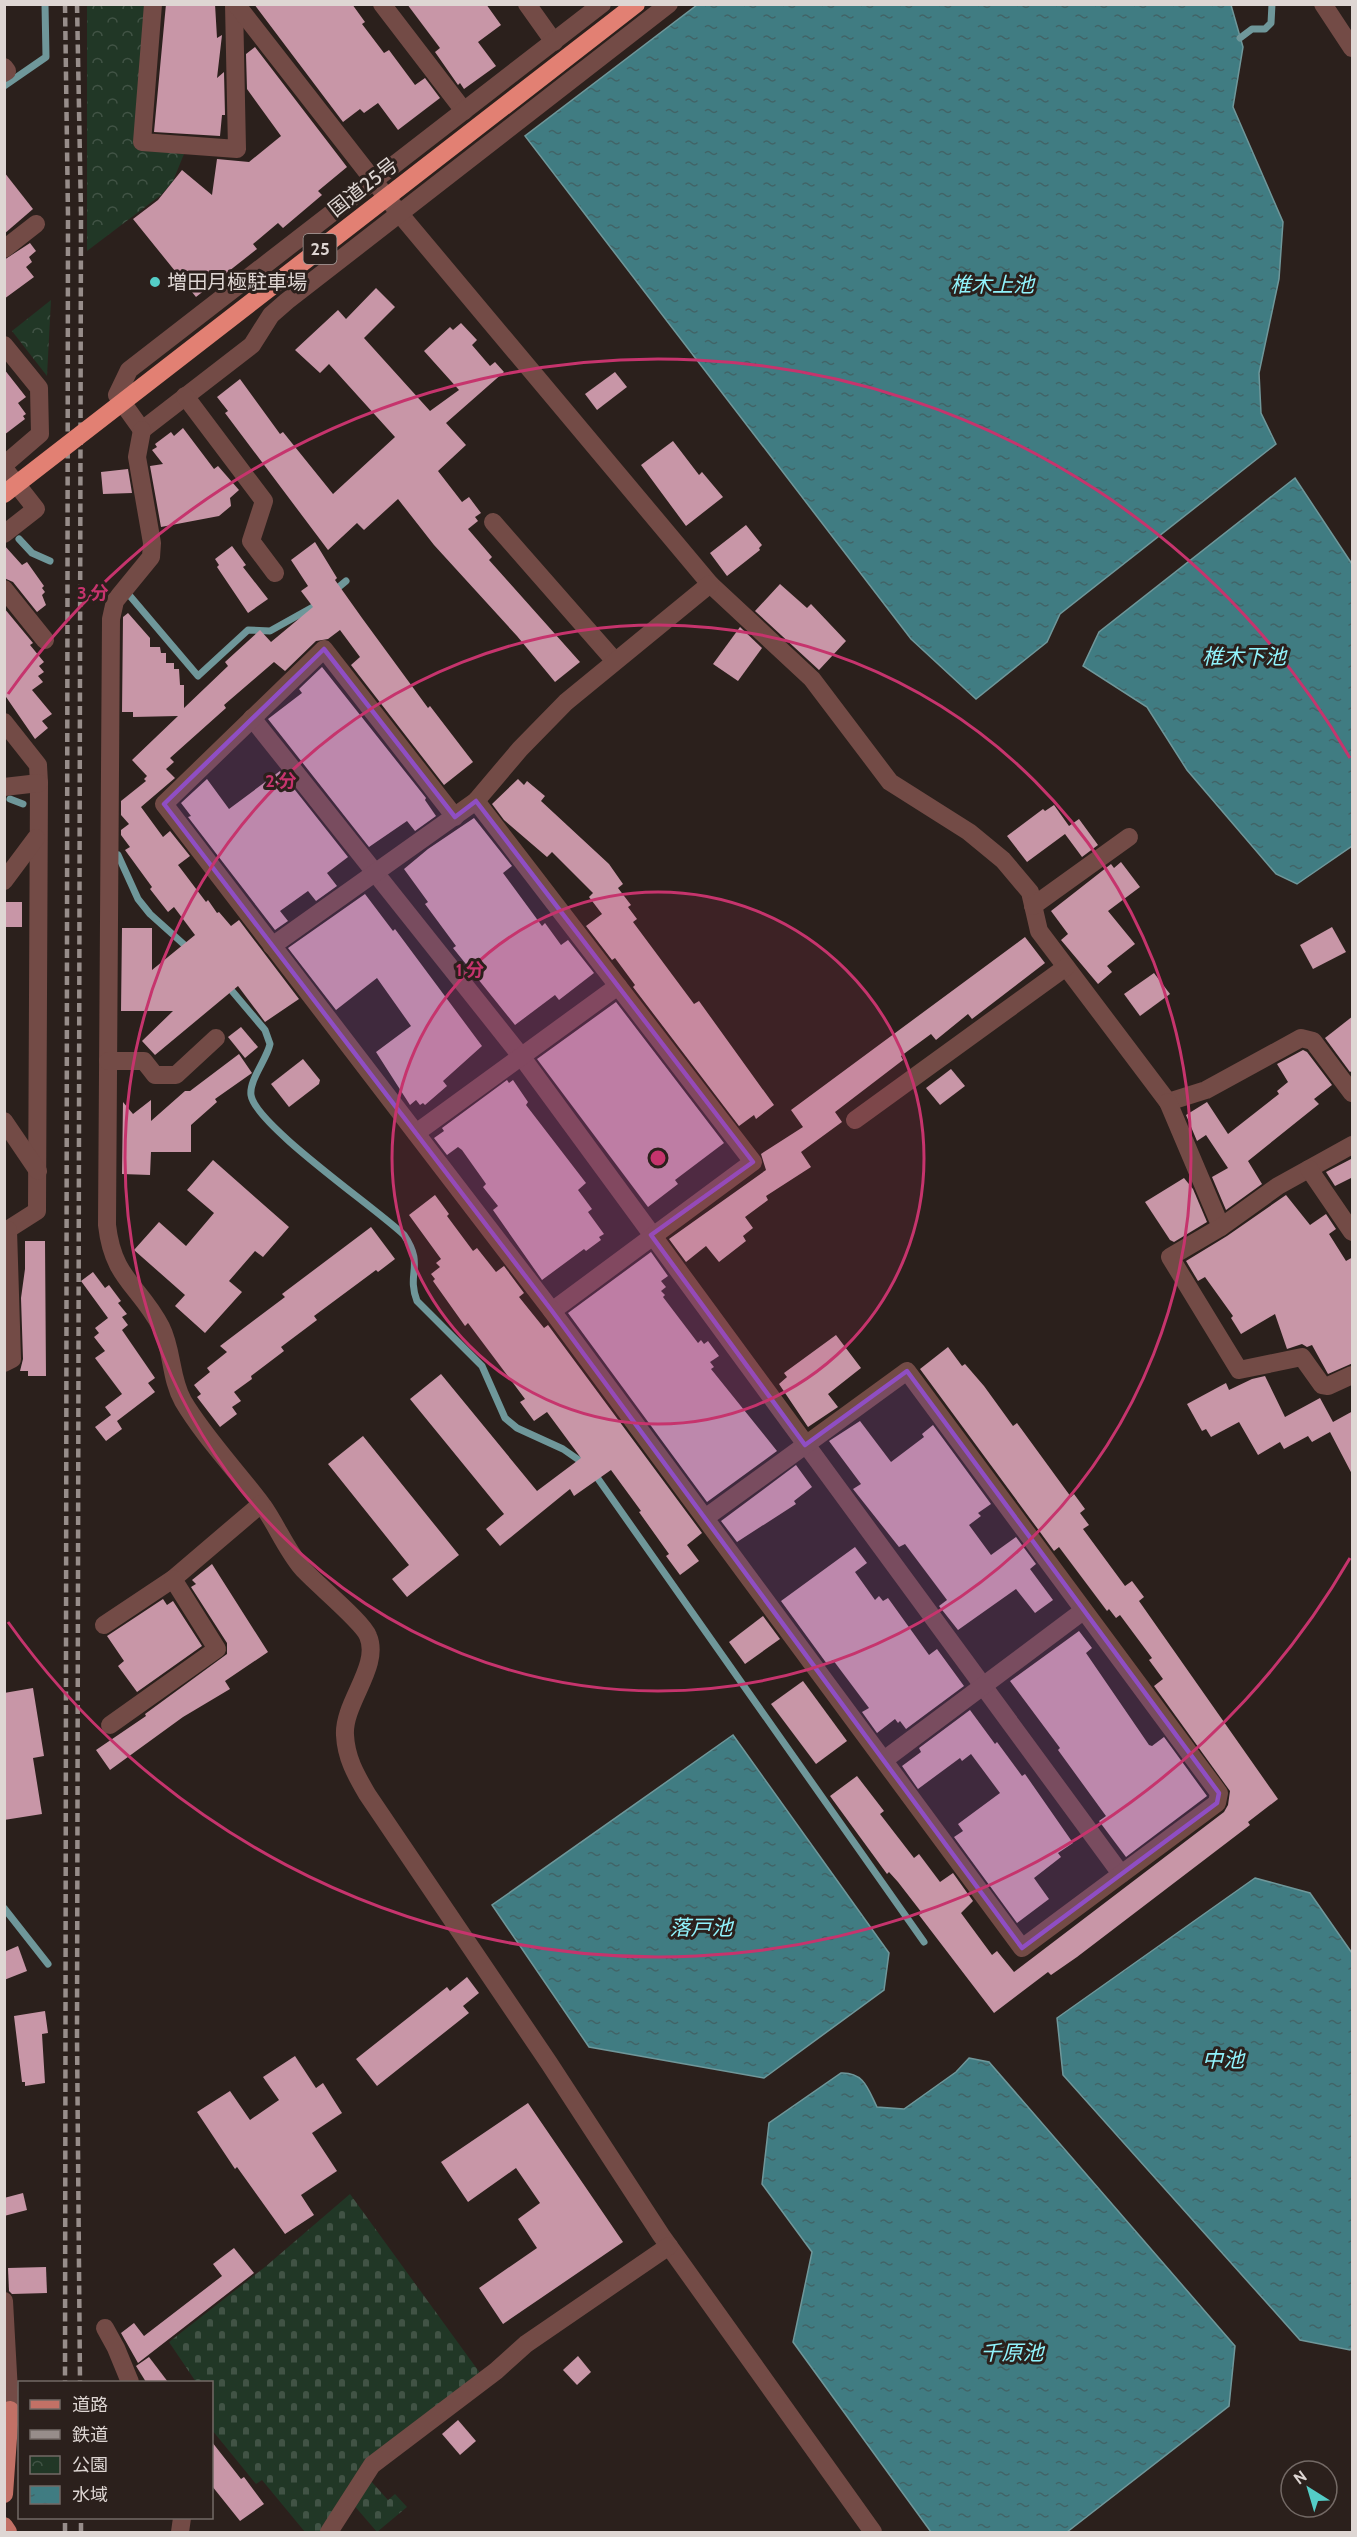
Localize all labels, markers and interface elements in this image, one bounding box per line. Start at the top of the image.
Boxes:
street label: 国道25号 [324,153,402,221]
road number: 25 [304,234,336,264]
place label: 増田月極駐車場 [167,270,307,294]
water label: 椎木上池 [950,272,1036,297]
marker: 増田月極駐車場 [148,275,162,289]
text: 3 分 [77,582,109,604]
water label: 椎木下池 [1202,644,1288,669]
text: 2 分 [265,770,297,792]
text: 1 分 [456,959,484,981]
centre of rings [648,1148,668,1168]
water label: 落戸池 [670,1915,734,1940]
water label: 中池 [1202,2047,1246,2072]
water label: 千原池 [981,2340,1045,2365]
legend [18,2381,213,2519]
text: 道路 [72,2394,108,2416]
text: 鉄道 [72,2424,108,2446]
text: 公園 [72,2454,108,2476]
north arrow [1279,2459,1339,2519]
text: N [1290,2466,1311,2488]
text: 水域 [72,2484,108,2506]

